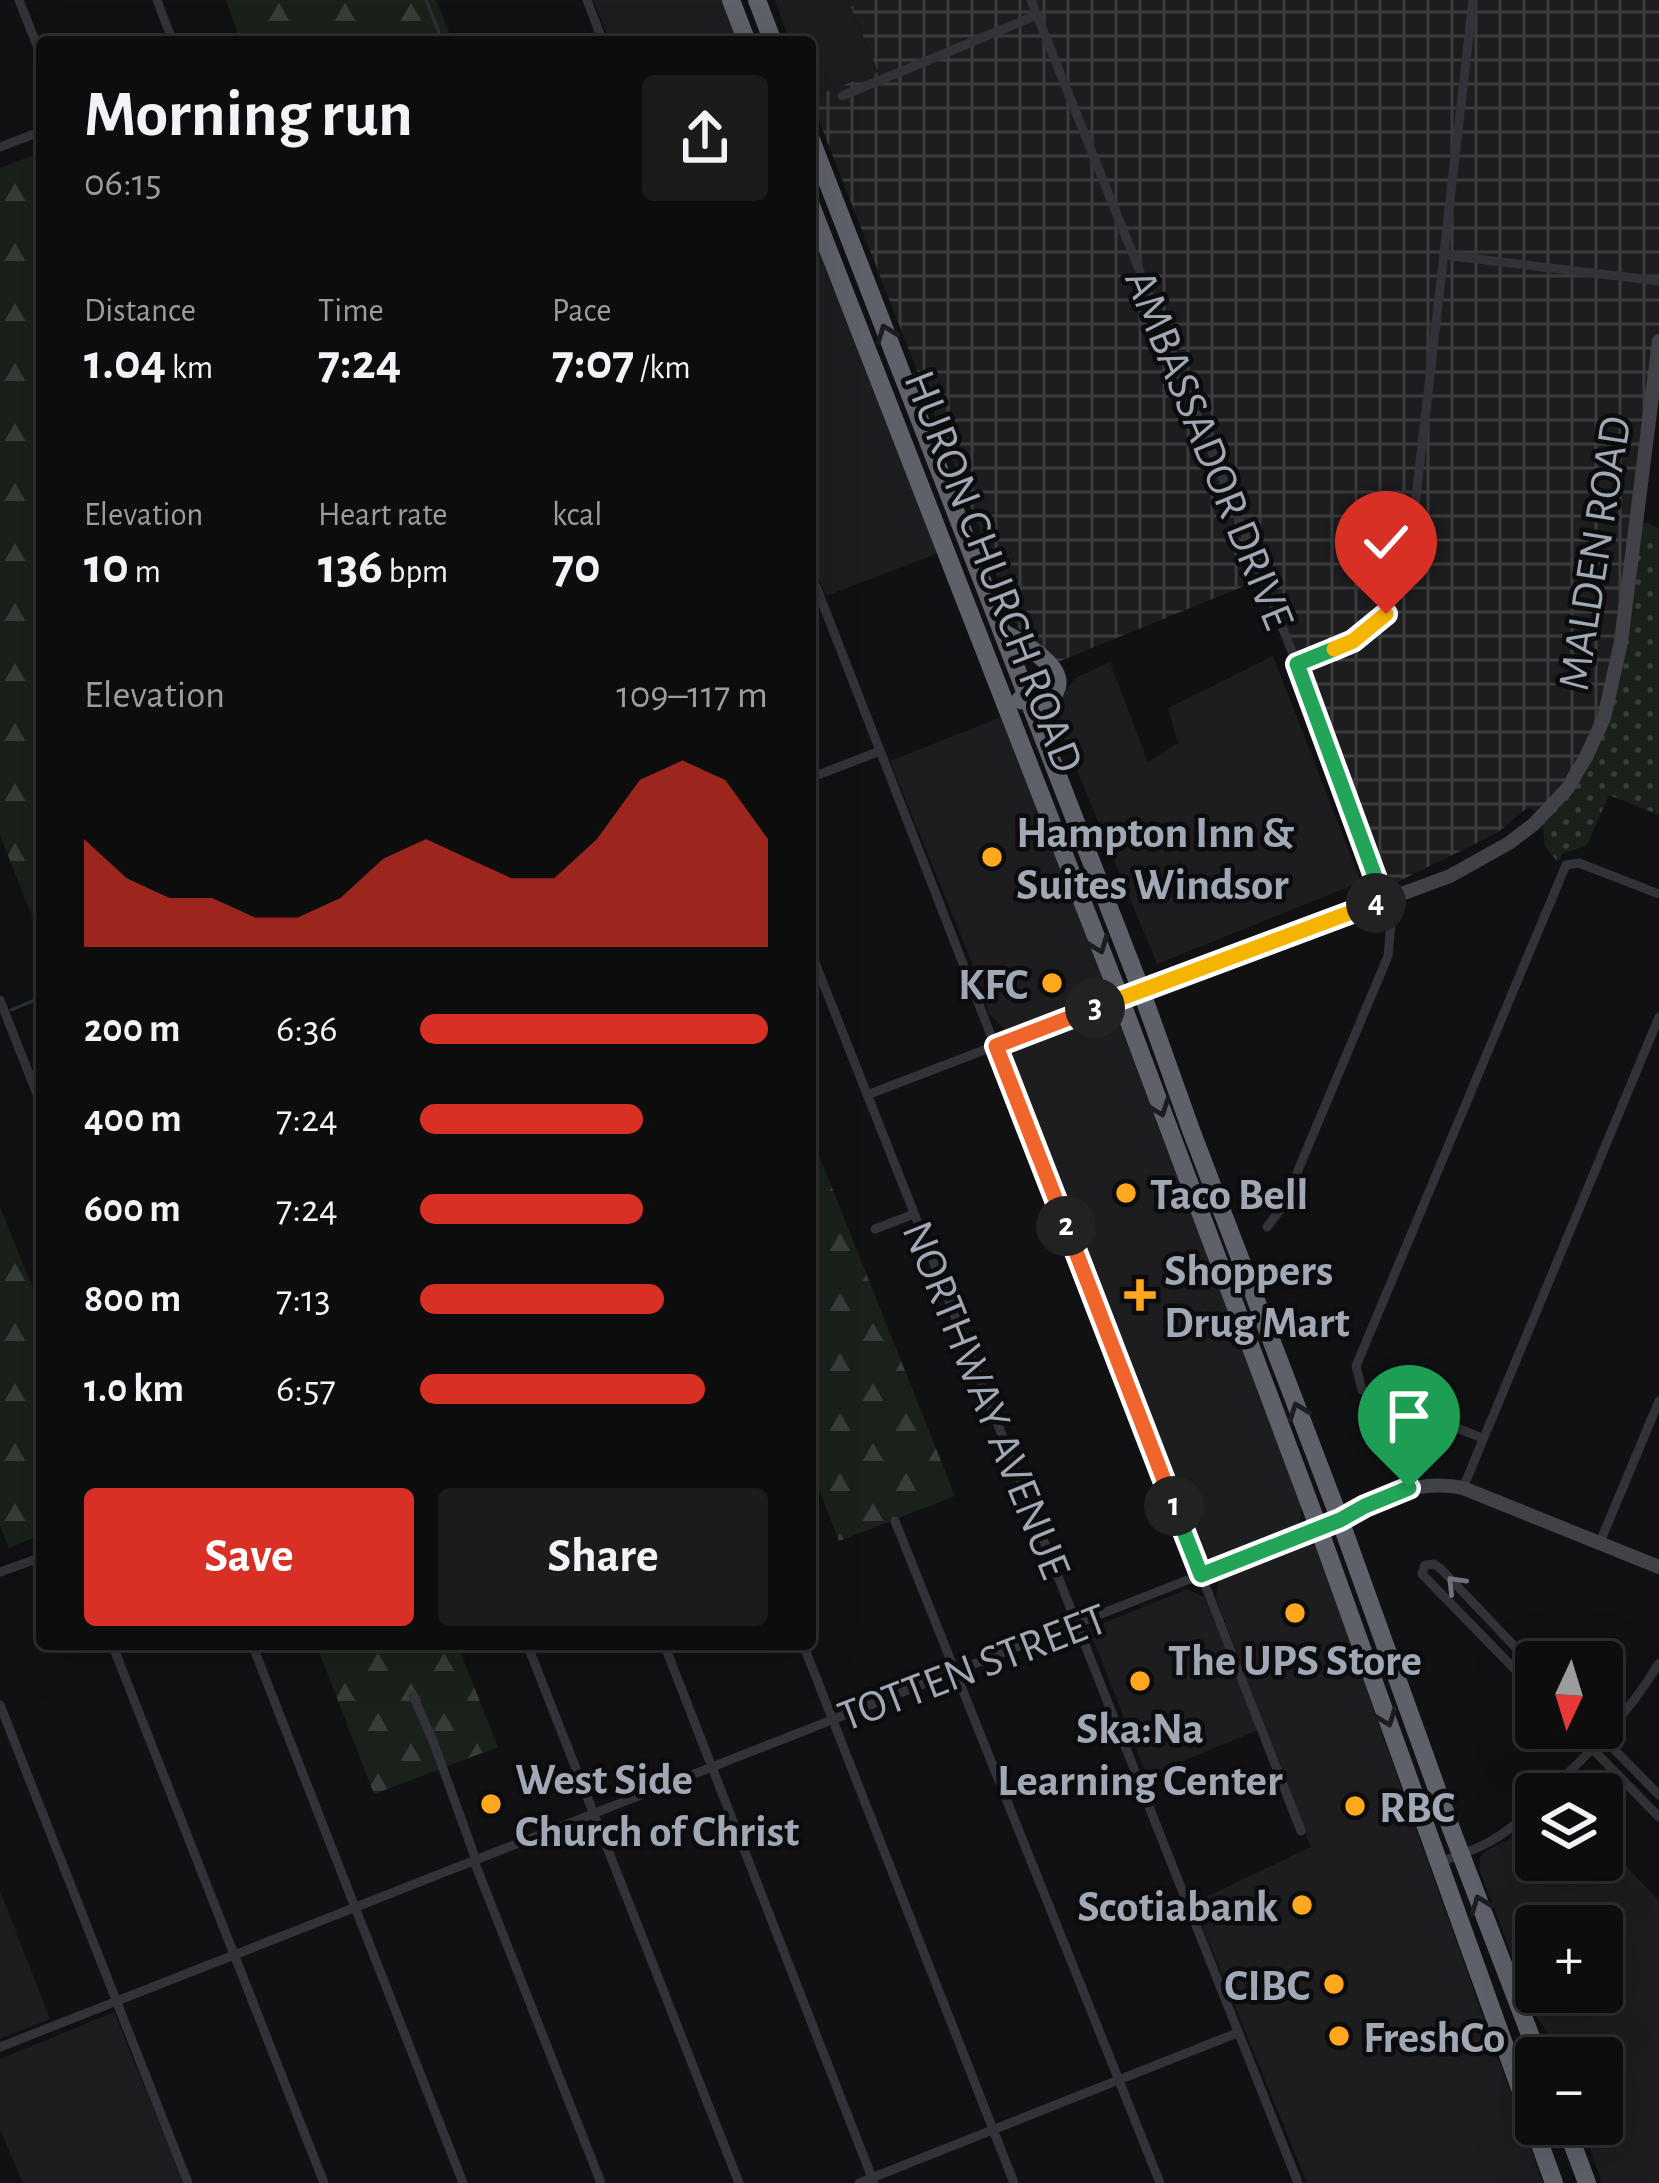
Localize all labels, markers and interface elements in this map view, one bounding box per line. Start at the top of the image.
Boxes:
button: share [642,75,768,201]
text: Morning run [84,82,413,148]
text: 06:15 [84,164,162,203]
street label: AMBASSADOR DRIVE [1116,264,1301,636]
text: Distance [84,295,196,328]
text: Time [318,295,384,328]
text: Pace [552,295,611,328]
one-way arrow [876,323,900,344]
text: 1.04 [84,337,166,388]
text: 7:24 [318,337,401,388]
text: 7:07 [552,337,634,388]
text: km [166,352,213,385]
text: /km [634,352,691,385]
street label: HURON CHURCH ROAD [895,365,1090,779]
street label: MALDEN ROAD [1552,413,1639,694]
pin [1335,491,1437,614]
text: Elevation [84,499,203,532]
text: Heart rate [318,499,448,532]
text: kcal [552,499,602,532]
icon: check [1353,509,1419,575]
text: 10 [84,541,129,592]
text: 136 [318,541,383,592]
text: 70 [552,541,601,592]
text: m [129,556,161,589]
text: bpm [383,556,448,589]
text: Elevation [84,676,225,715]
text: 109–117 m [616,676,768,715]
place label: Hampton Inn & Suites Windsor [1016,811,1294,908]
marker: Hampton Inn & Suites Windsor [979,844,1005,870]
pin: 4 [1346,873,1406,933]
text: 4 [1368,886,1384,919]
one-way arrow [1085,934,1109,955]
place label: KFC [958,963,1028,1008]
marker: KFC [1039,970,1065,996]
pin: 3 [1065,978,1125,1038]
text: 3 [1088,991,1102,1024]
text: 200 m [84,1010,180,1049]
text: 6:36 [276,1010,338,1049]
one-way arrow [1146,1096,1171,1117]
text: 400 m [84,1100,182,1139]
text: 7:24 [276,1100,338,1139]
place label: Taco Bell [1150,1173,1308,1218]
marker: Taco Bell [1113,1180,1139,1206]
text: 600 m [84,1190,181,1229]
text: 7:24 [276,1190,338,1229]
pin: 2 [1036,1196,1096,1256]
text: 2 [1058,1209,1074,1242]
street label: NORTHWAY AVENUE [893,1215,1078,1585]
place label: Shoppers Drug Mart [1164,1249,1350,1346]
text: 800 m [84,1280,181,1319]
text: 7:13 [276,1280,331,1319]
marker: Shoppers Drug Mart [1127,1282,1153,1308]
pin [1358,1365,1460,1488]
text: 1.0 km [84,1370,184,1409]
text: 6:57 [276,1370,336,1409]
icon: arrive [1376,1383,1442,1449]
one-way arrow [1287,1401,1312,1422]
pin: 1 [1144,1476,1204,1536]
button: Save [84,1488,414,1626]
button: Share [438,1488,768,1626]
text: 1 [1168,1489,1180,1522]
one-way arrow [1448,1576,1470,1598]
street label: TOTTEN STREET [832,1596,1114,1740]
marker: The UPS Store [1282,1600,1308,1626]
place label: The UPS Store [1168,1639,1422,1684]
north arrow [1515,1641,1623,1749]
map controls [1515,1641,1623,2145]
marker: Ska:Na Learning Center [1127,1668,1153,1694]
one-way arrow [1373,1706,1397,1727]
place label: Ska:Na Learning Center [997,1707,1283,1804]
place label: West Side Church of Christ [515,1758,799,1855]
button: layers [1515,1773,1623,1881]
place label: RBC [1379,1786,1455,1831]
marker: West Side Church of Christ [478,1791,504,1817]
marker: RBC [1342,1793,1368,1819]
place label: Scotiabank [1077,1885,1278,1930]
marker: Scotiabank [1289,1892,1315,1918]
one-way arrow [1469,1895,1494,1916]
button: + [1515,1905,1623,2013]
place label: CIBC [1224,1964,1310,2009]
marker: CIBC [1321,1971,1347,1997]
place label: FreshCo [1363,2016,1505,2061]
marker: FreshCo [1326,2023,1352,2049]
button: − [1515,2037,1623,2145]

